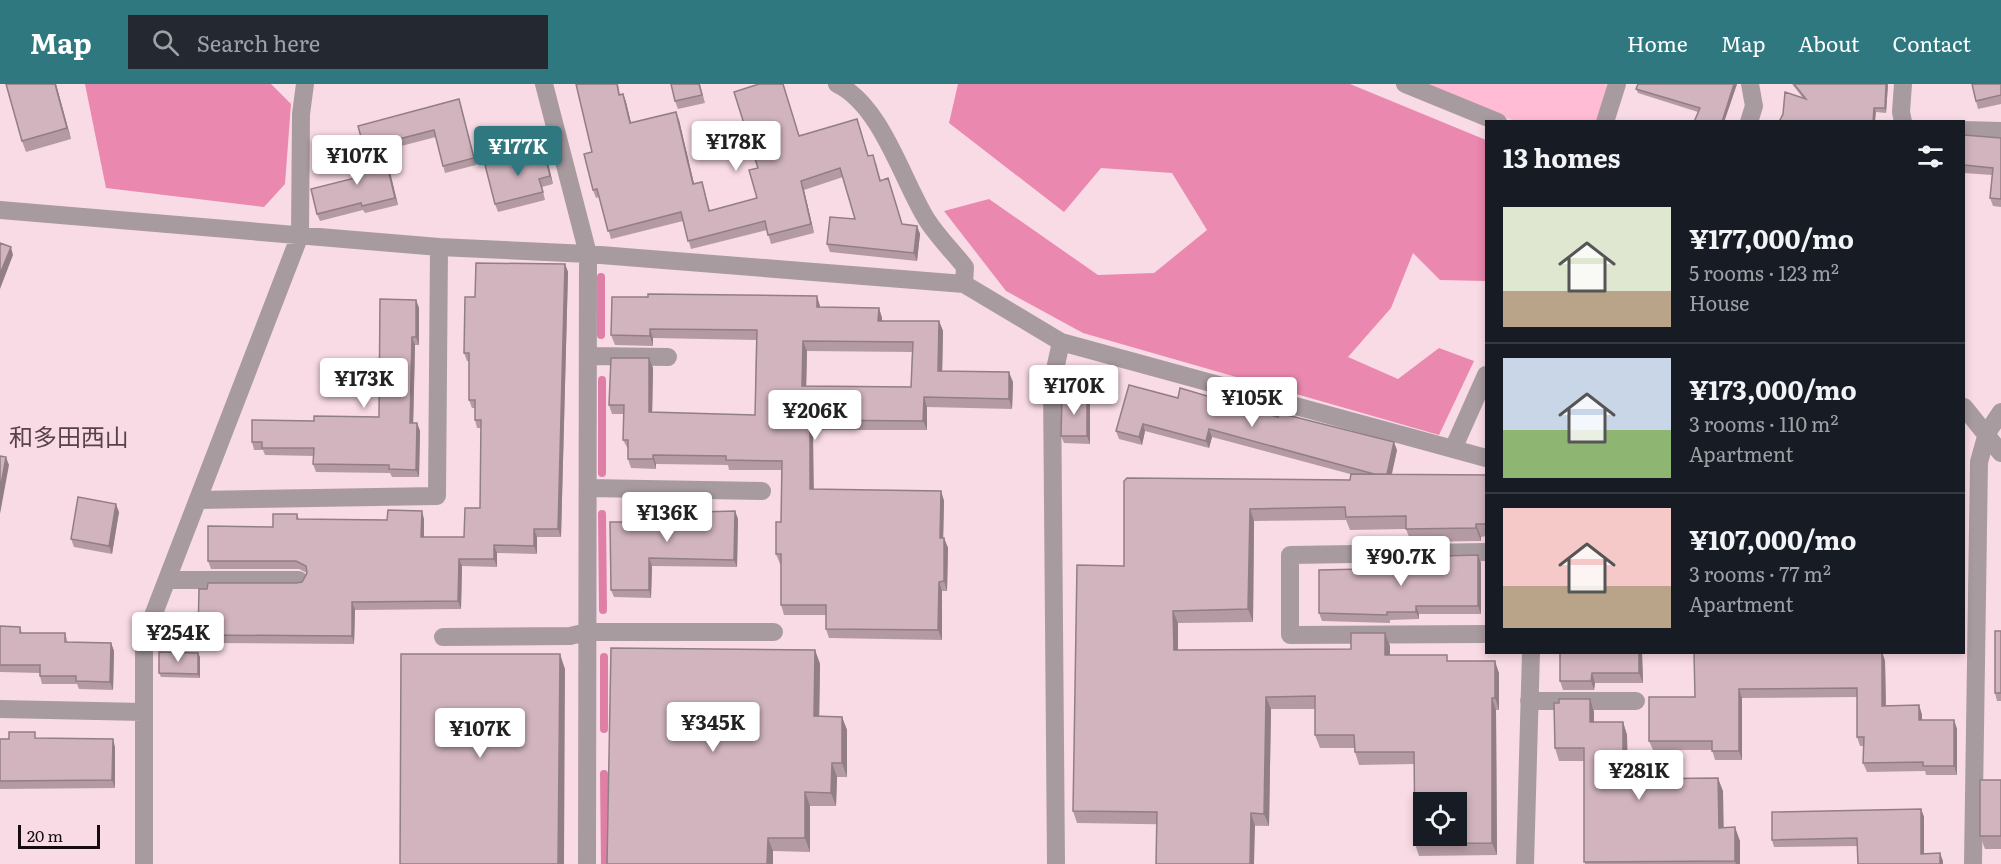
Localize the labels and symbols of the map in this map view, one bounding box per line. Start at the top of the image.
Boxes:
pin: ¥178K [694,121,778,172]
pin: ¥177K [476,126,560,177]
pin: ¥107K [315,135,399,186]
pin: ¥173K [322,358,406,409]
pin: ¥170K [1032,365,1116,416]
pin: ¥105K [1210,377,1294,428]
pin: ¥206K [773,390,857,441]
district label: 和多田西山 [9,418,129,453]
pin: ¥136K [625,492,709,543]
pin: ¥90.7K [1352,536,1450,587]
pin: ¥254K [136,612,220,663]
pin: ¥345K [671,702,755,753]
pin: ¥107K [438,708,522,759]
pin: ¥281K [1597,750,1681,801]
scale bar [18,822,100,850]

